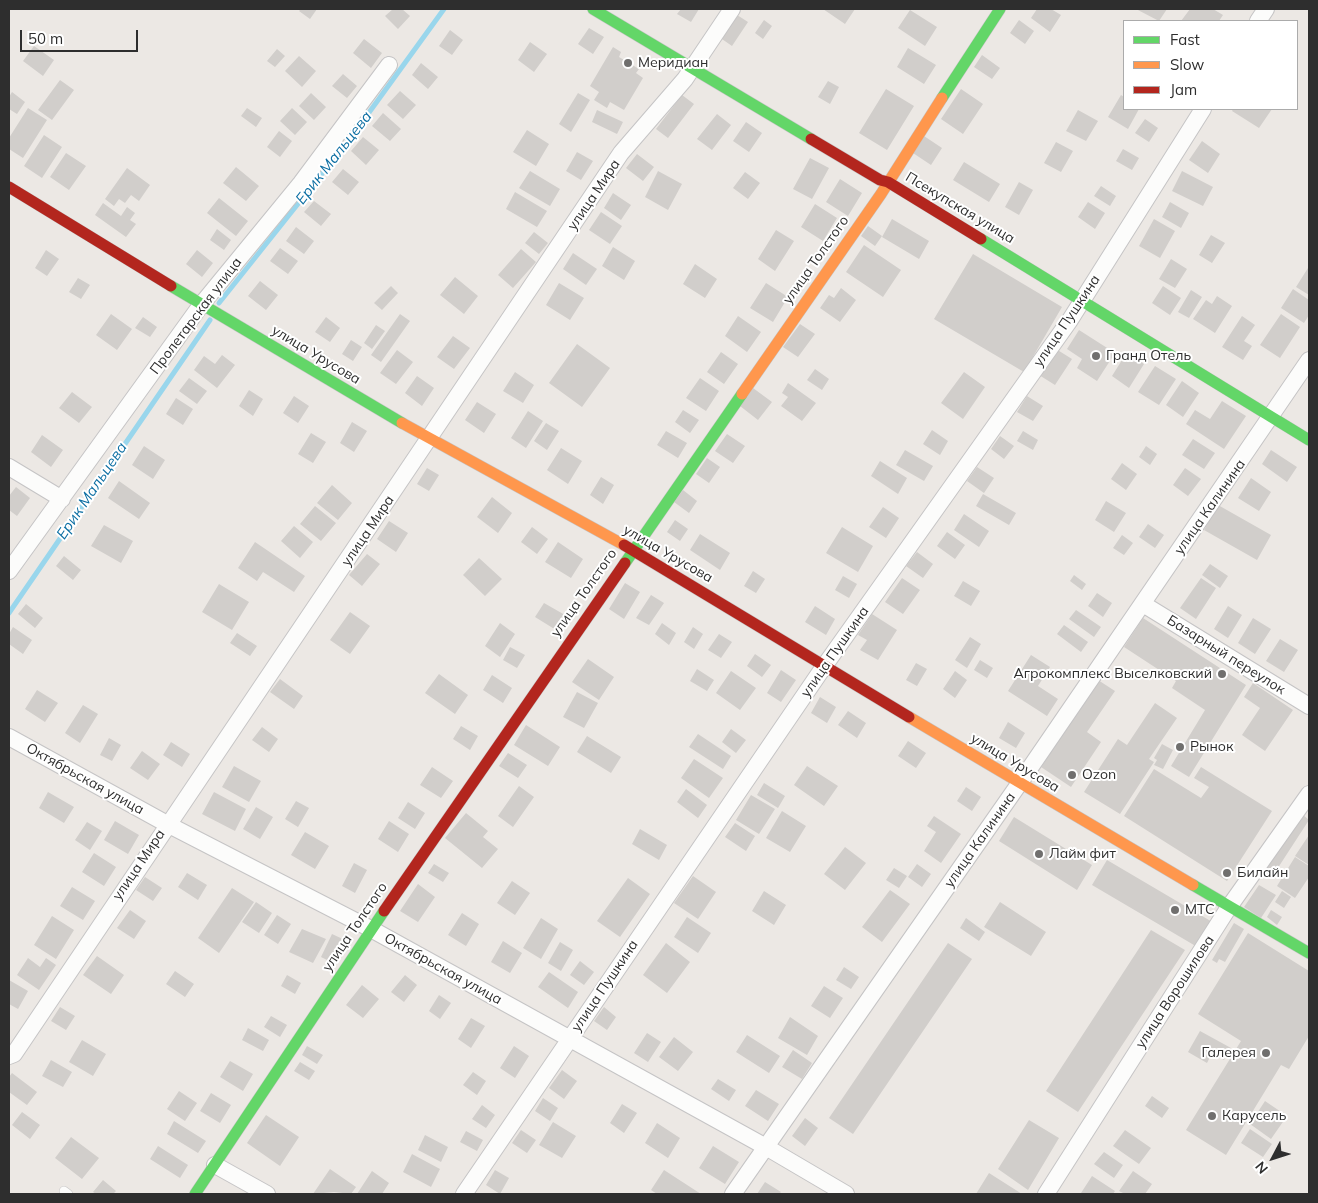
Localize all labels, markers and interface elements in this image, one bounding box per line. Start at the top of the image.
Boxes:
scale bar [22,20,140,52]
legend [1123,20,1298,110]
text: 50 m [28,29,63,48]
text: Fast [1170,30,1200,49]
place label: Меридиан [638,55,708,71]
text: Slow [1170,55,1204,74]
marker: Меридиан [622,57,634,69]
text: Jam [1170,80,1197,99]
water label: Ерик Мальцева [292,108,376,208]
street label: улица Мира [564,156,624,234]
street label: Псекупская улица [902,169,1018,247]
street label: улица Толстого [779,213,853,307]
street label: Пролетарская улица [147,254,245,378]
street label: улица Пушкина [1030,272,1104,370]
street label: улица Урусова [269,322,363,388]
place label: Гранд Отель [1106,348,1191,364]
marker: Гранд Отель [1090,350,1102,362]
water label: Ерик Мальцева [53,439,131,543]
street label: улица Калинина [1171,456,1249,558]
street label: улица Мира [338,492,398,570]
street label: улица Урусова [620,522,716,586]
street label: улица Толстого [547,546,621,640]
street label: улица Пушкина [797,603,873,701]
street label: Базарный переулок [1164,612,1288,698]
place label: Агрокомплекс Выселковский [1013,666,1212,682]
marker: Агрокомплекс Выселковский [1216,668,1228,680]
street label: улица Урусова [968,730,1062,796]
place label: Рынок [1190,739,1233,755]
street label: Октябрьская улица [23,740,147,818]
marker: Рынок [1174,741,1186,753]
place label: Ozon [1082,767,1116,783]
marker: Ozon [1066,769,1078,781]
street label: улица Калинина [941,789,1019,891]
street label: улица Мира [109,826,169,904]
place label: Лайм фит [1049,846,1116,862]
marker: Лайм фит [1033,848,1045,860]
place label: Билайн [1237,865,1288,881]
marker: Билайн [1221,867,1233,879]
street label: улица Толстого [319,879,391,975]
place label: МТС [1185,902,1214,918]
marker: МТС [1169,904,1181,916]
street label: Октябрьская улица [381,930,505,1008]
street label: улица Ворошилова [1132,932,1218,1052]
street label: улица Пушкина [568,937,642,1035]
place label: Галерея [1202,1045,1256,1061]
marker: Галерея [1260,1047,1272,1059]
place label: Карусель [1222,1108,1286,1124]
marker: Карусель [1206,1110,1218,1122]
north arrow [1248,1133,1298,1183]
text: N [1251,1158,1272,1177]

